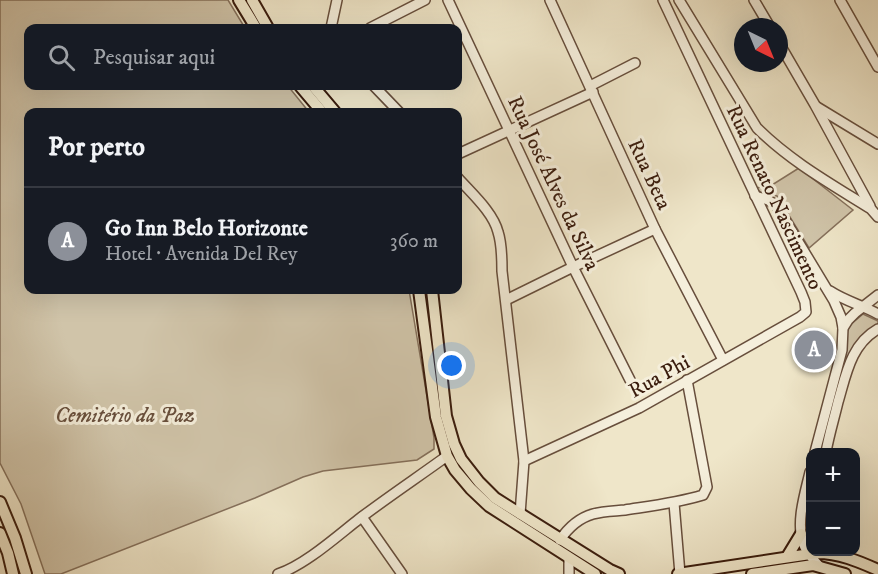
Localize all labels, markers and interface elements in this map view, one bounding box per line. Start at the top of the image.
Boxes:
north arrow [734,18,788,72]
search box [24,24,462,90]
icon: search [45,41,78,74]
text: Pesquisar aqui [93,44,215,71]
street label: Rua José Alves da Silva [501,92,605,275]
street label: Rua Renato Nascimento [720,101,828,294]
text: Por perto [48,131,145,164]
street label: Rua Beta [621,135,677,214]
text: Go Inn Belo Horizonte [105,215,308,242]
text: A [61,229,74,254]
text: 360 m [390,229,438,254]
text: Hotel · Avenida Del Rey [105,242,298,267]
pin: A [794,328,834,372]
street label: Rua Phi [624,349,695,404]
your location [437,351,466,380]
park label: Cemitério da Paz [55,403,195,429]
map controls [806,448,860,556]
button: + [806,448,860,502]
button: − [806,502,860,556]

